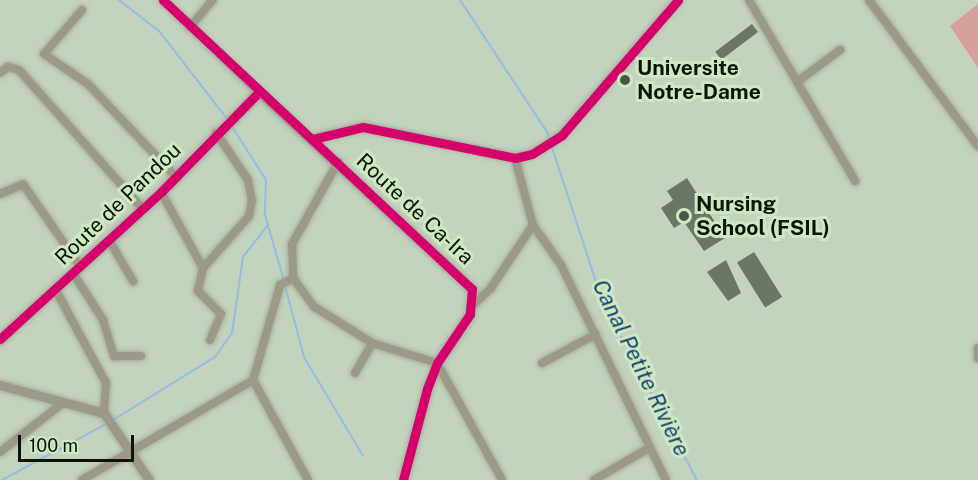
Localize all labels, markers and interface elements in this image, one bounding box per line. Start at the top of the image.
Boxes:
place label: Universite Notre-Dame [637,55,761,105]
marker: Universite Notre-Dame [618,73,632,87]
street label: Route de Pandou [50,137,186,271]
street label: Route de Ca-Ira [351,148,479,270]
place label: Nursing School (FSIL) [696,191,830,241]
marker: Nursing School (FSIL) [677,209,691,223]
water label: Canal Petite Rivière [587,275,695,461]
scale bar [21,423,136,461]
text: 100 m [29,435,78,456]

